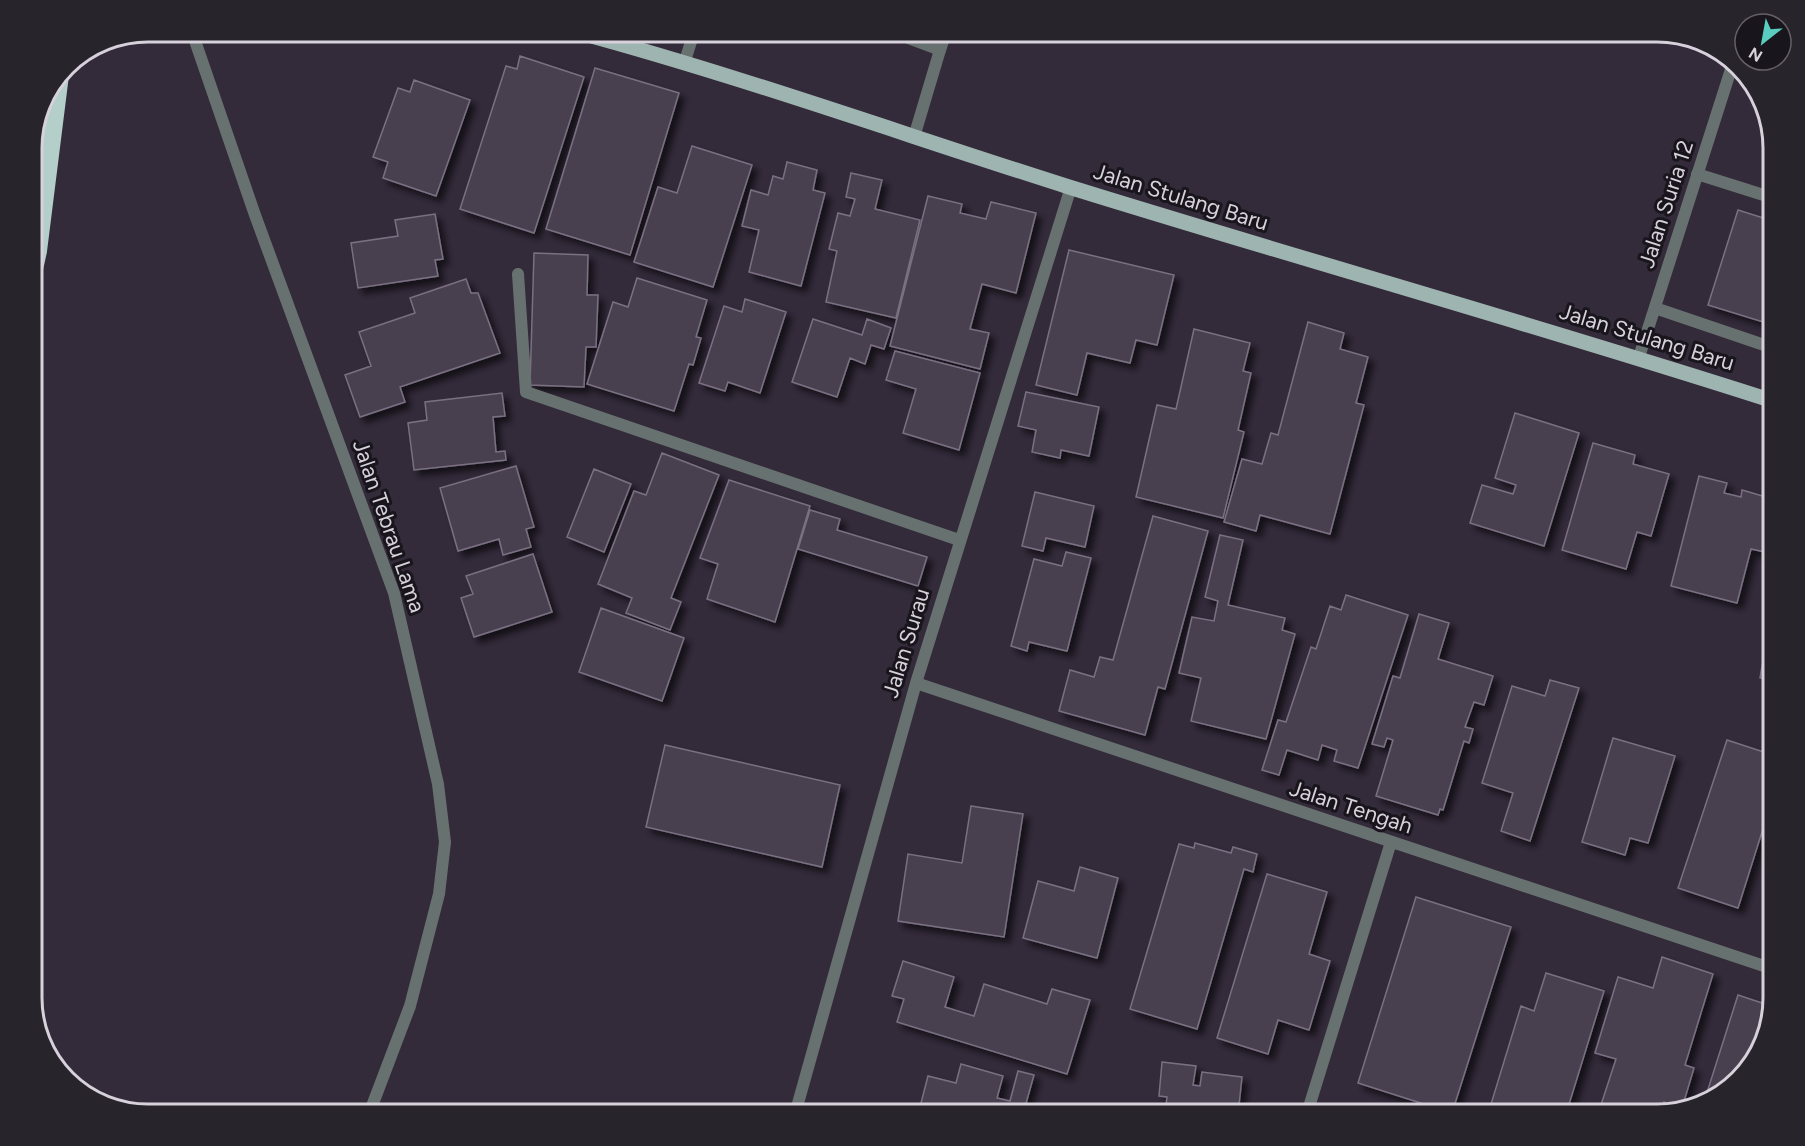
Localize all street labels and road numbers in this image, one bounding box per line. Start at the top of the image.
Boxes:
street label: Jalan Suria 12 [1633,137,1699,271]
street label: Jalan Stulang Baru [1090,158,1272,236]
street label: Jalan Stulang Baru [1556,298,1738,376]
street label: Jalan Tebrau Lama [347,436,431,616]
street label: Jalan Surau [877,585,935,701]
street label: Jalan Tengah [1286,774,1416,840]

